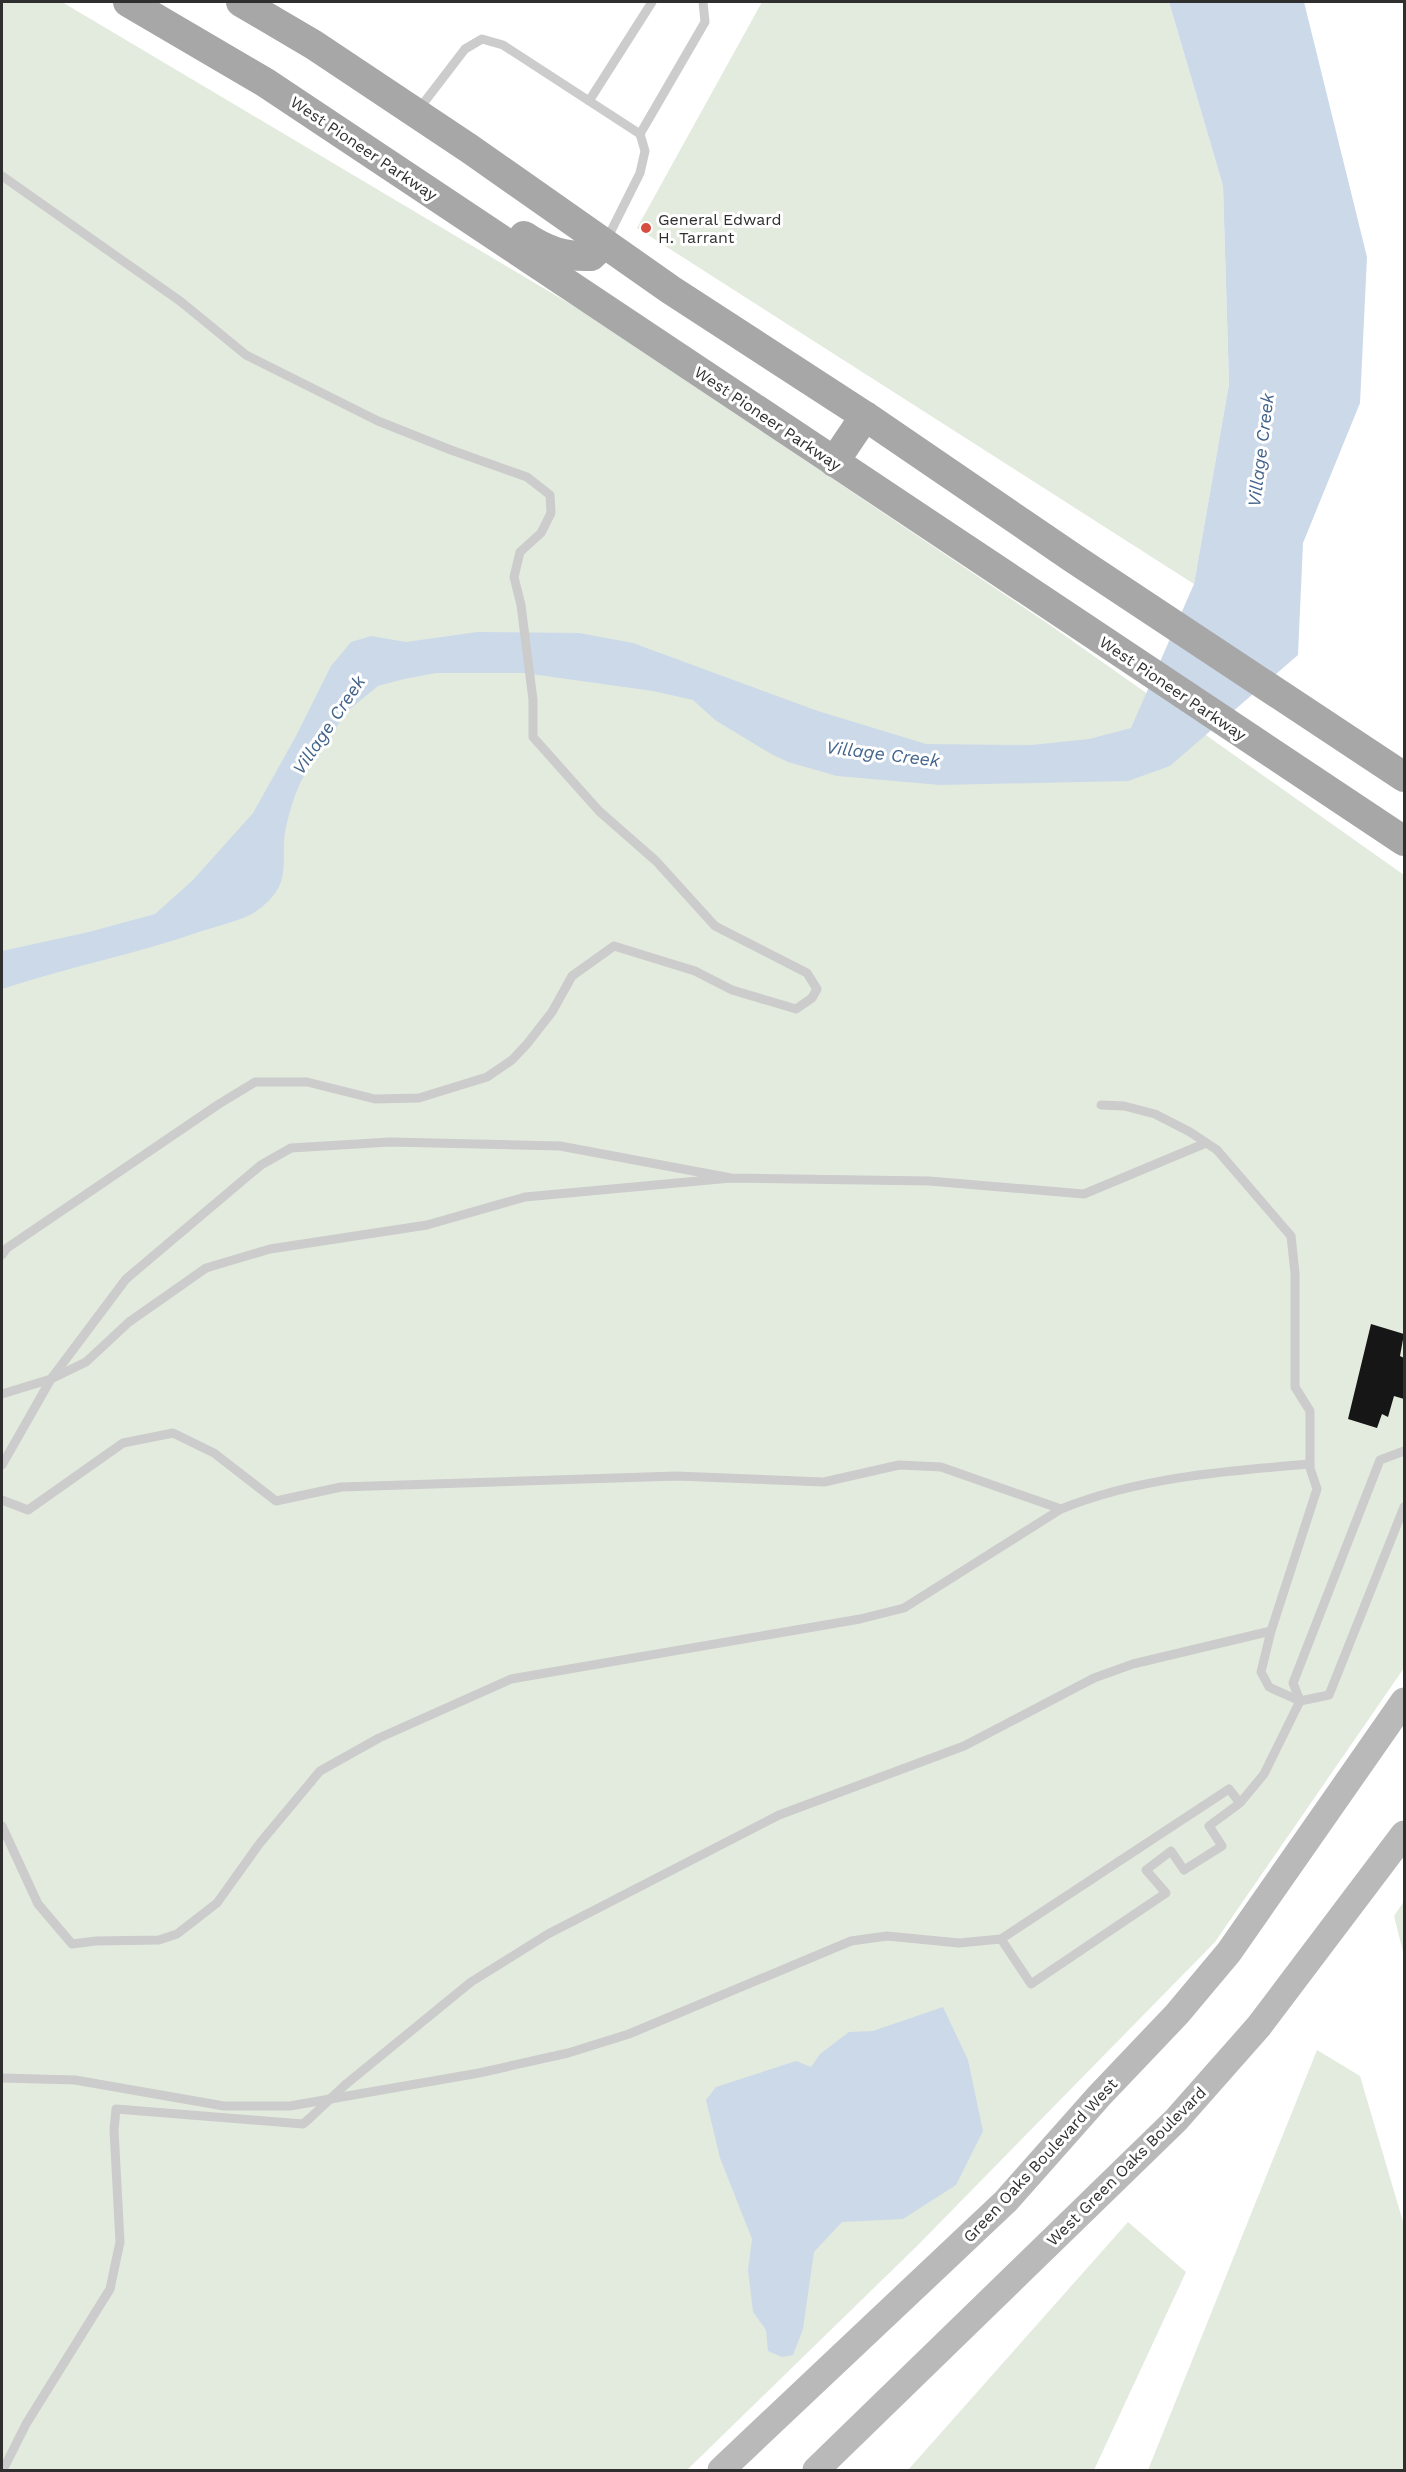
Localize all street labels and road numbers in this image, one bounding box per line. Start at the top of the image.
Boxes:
street label: West Pioneer Parkway [287,92,441,205]
street label: West Pioneer Parkway [691,362,845,475]
street label: West Pioneer Parkway [1096,632,1250,745]
street label: Green Oaks Boulevard West [959,2074,1122,2246]
street label: West Green Oaks Boulevard [1043,2083,1210,2250]

